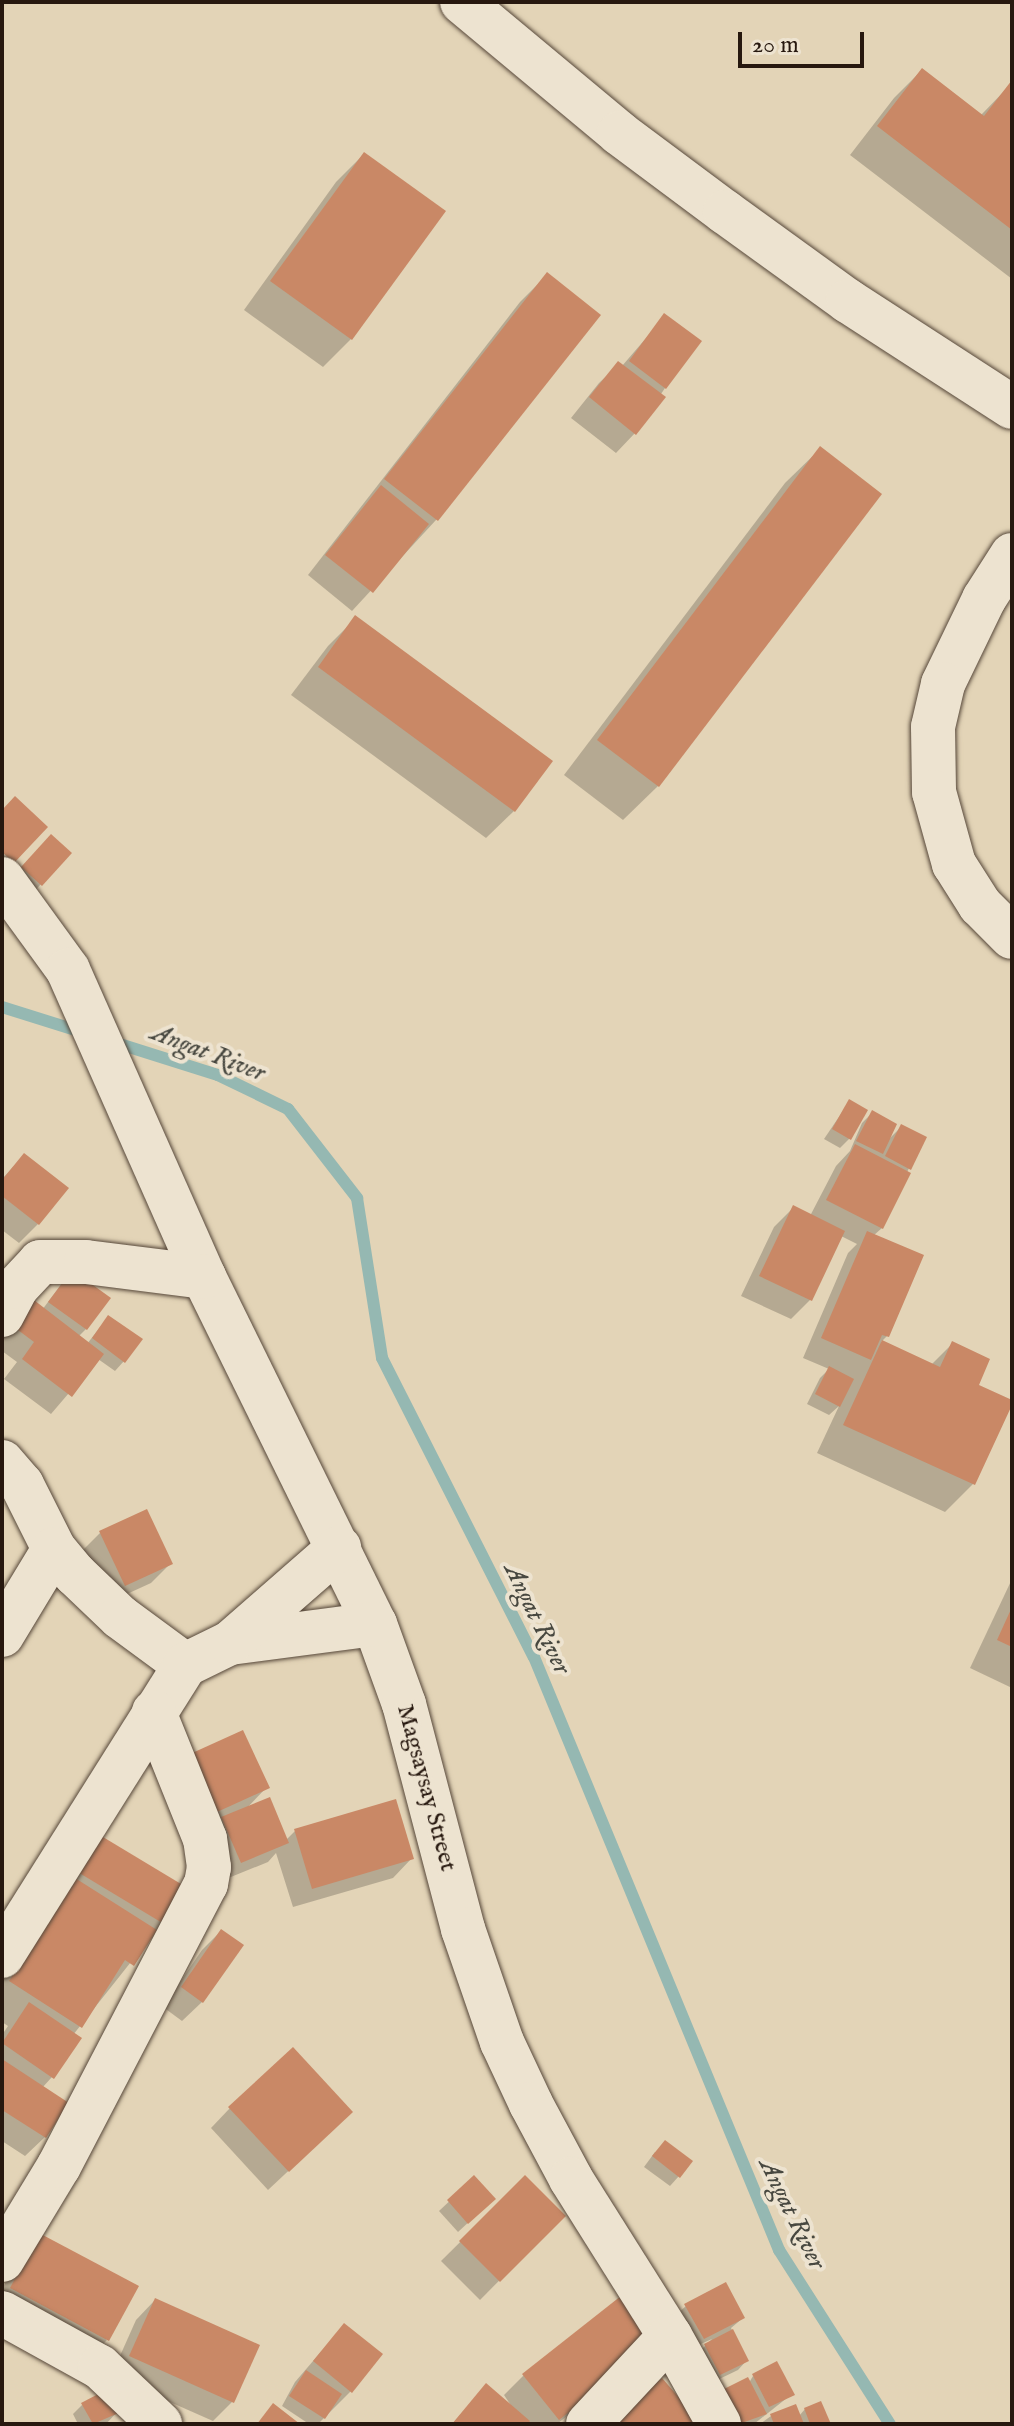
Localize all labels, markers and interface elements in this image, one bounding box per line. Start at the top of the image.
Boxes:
scale bar [742,16,868,66]
text: 20 m [752,30,799,61]
water label: Angat River [147,1017,269,1089]
water label: Angat River [497,1558,577,1680]
street label: Magsaysay Street [390,1701,462,1875]
water label: Angat River [752,2153,832,2275]

